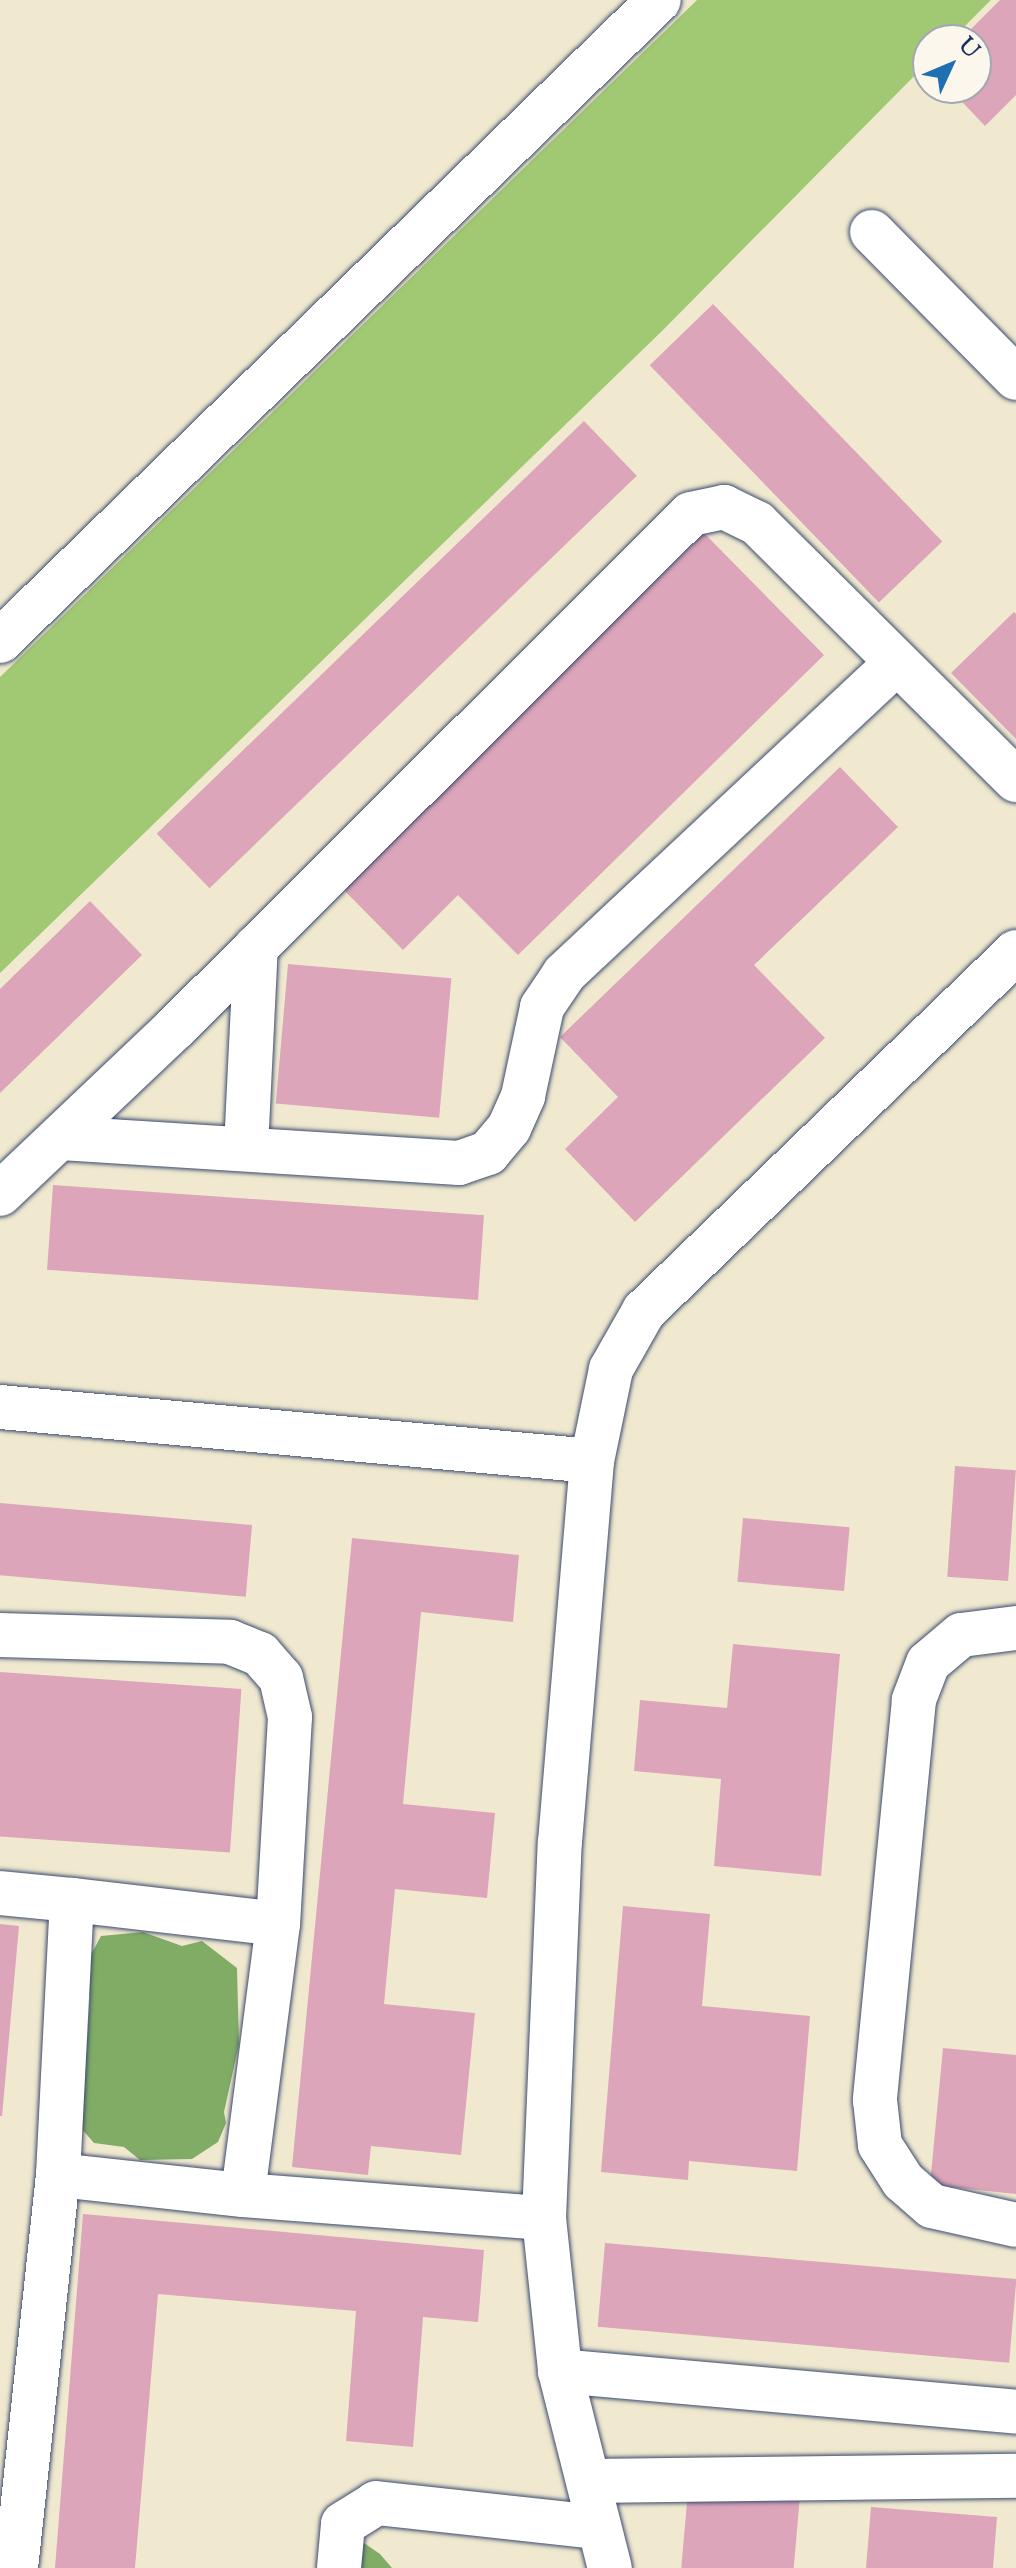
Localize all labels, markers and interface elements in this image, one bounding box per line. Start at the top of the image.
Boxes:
north arrow [912,24,992,104]
text: U [950,31,986,66]

